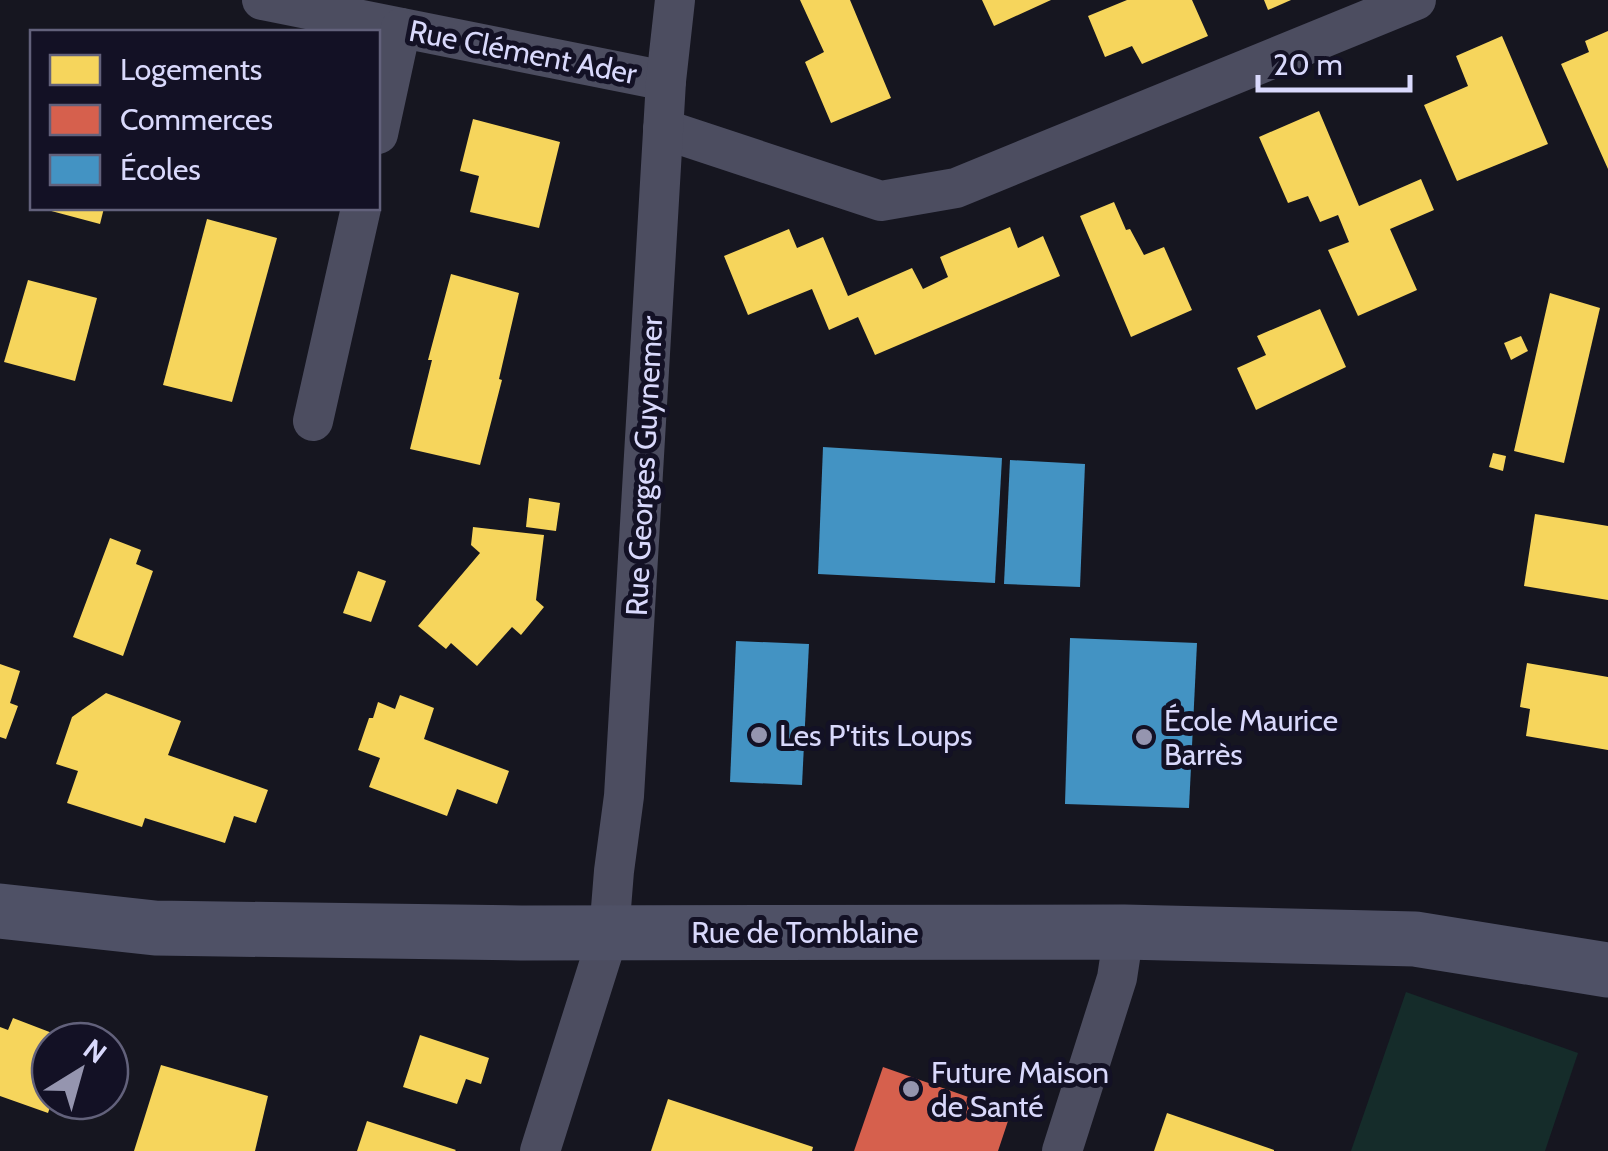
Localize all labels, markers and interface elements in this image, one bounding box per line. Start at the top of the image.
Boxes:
street label: Rue Clément Ader [406,12,640,92]
legend [30,30,380,210]
scale bar [1258,30,1410,92]
text: 20 m [1273,46,1343,83]
text: Logements [120,51,262,88]
text: Commerces [120,101,273,138]
text: Écoles [120,151,201,188]
street label: Rue Georges Guynemer [618,315,670,617]
place label: École Maurice Barrès [1164,702,1338,773]
place label: Les P'tits Loups [779,717,972,754]
marker: Les P'tits Loups [748,724,770,746]
marker: École Maurice Barrès [1133,726,1155,748]
street label: Rue de Tomblaine [691,914,919,951]
north arrow [30,1021,130,1121]
text: N [77,1032,113,1071]
place label: Future Maison de Santé [931,1054,1109,1125]
marker: Future Maison de Santé [900,1078,922,1100]

